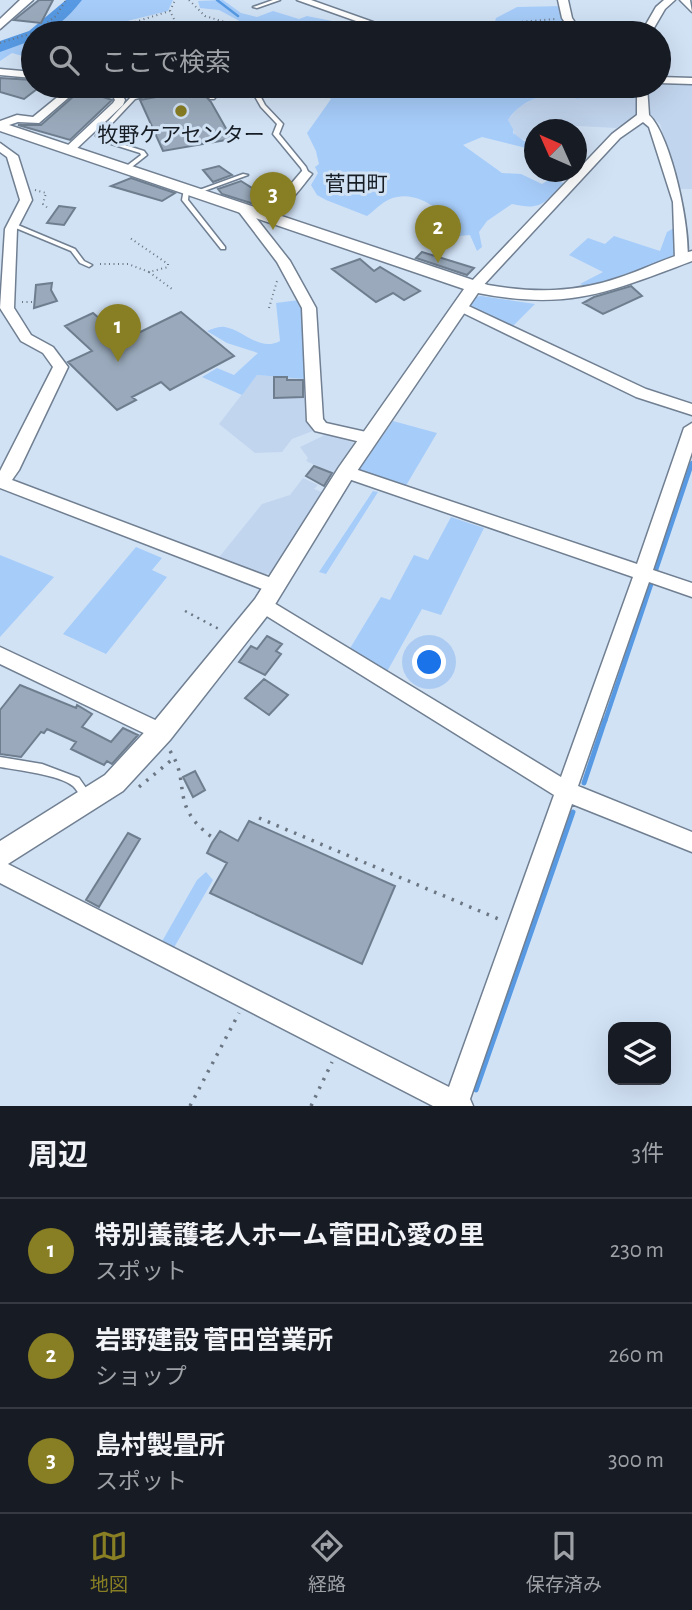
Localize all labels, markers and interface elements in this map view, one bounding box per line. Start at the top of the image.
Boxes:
search box [21,21,671,98]
icon: search [45,41,83,79]
text: ここで検索 [101,50,231,76]
marker: 牧野ケアセンター [173,103,189,119]
north arrow [524,119,587,182]
place label: 牧野ケアセンター [97,124,265,146]
pin: 3 [250,172,296,230]
district label: 菅田町 [325,173,388,195]
pin: 2 [415,205,461,263]
pin: 1 [95,304,141,362]
your location [412,645,446,679]
map controls [608,1022,671,1085]
button: layers [608,1022,671,1085]
text: 周辺 [28,1141,88,1171]
text: 3件 [632,1143,664,1166]
text: 特別養護老人ホーム菅田心愛の里 [95,1223,484,1249]
text: 1 [47,1239,55,1262]
text: 230 m [610,1239,664,1262]
text: スポット [95,1261,187,1284]
text: 岩野建設 菅田営業所 [95,1328,333,1354]
text: 2 [46,1344,56,1367]
text: 260 m [608,1344,664,1367]
text: ショップ [95,1366,187,1389]
text: 島村製畳所 [95,1433,225,1459]
text: 3 [46,1449,56,1472]
text: 300 m [608,1449,664,1472]
text: スポット [95,1471,187,1494]
tab: 地図 [90,1527,128,1597]
tab: 経路 [308,1527,346,1597]
tab: 保存済み [526,1527,602,1597]

